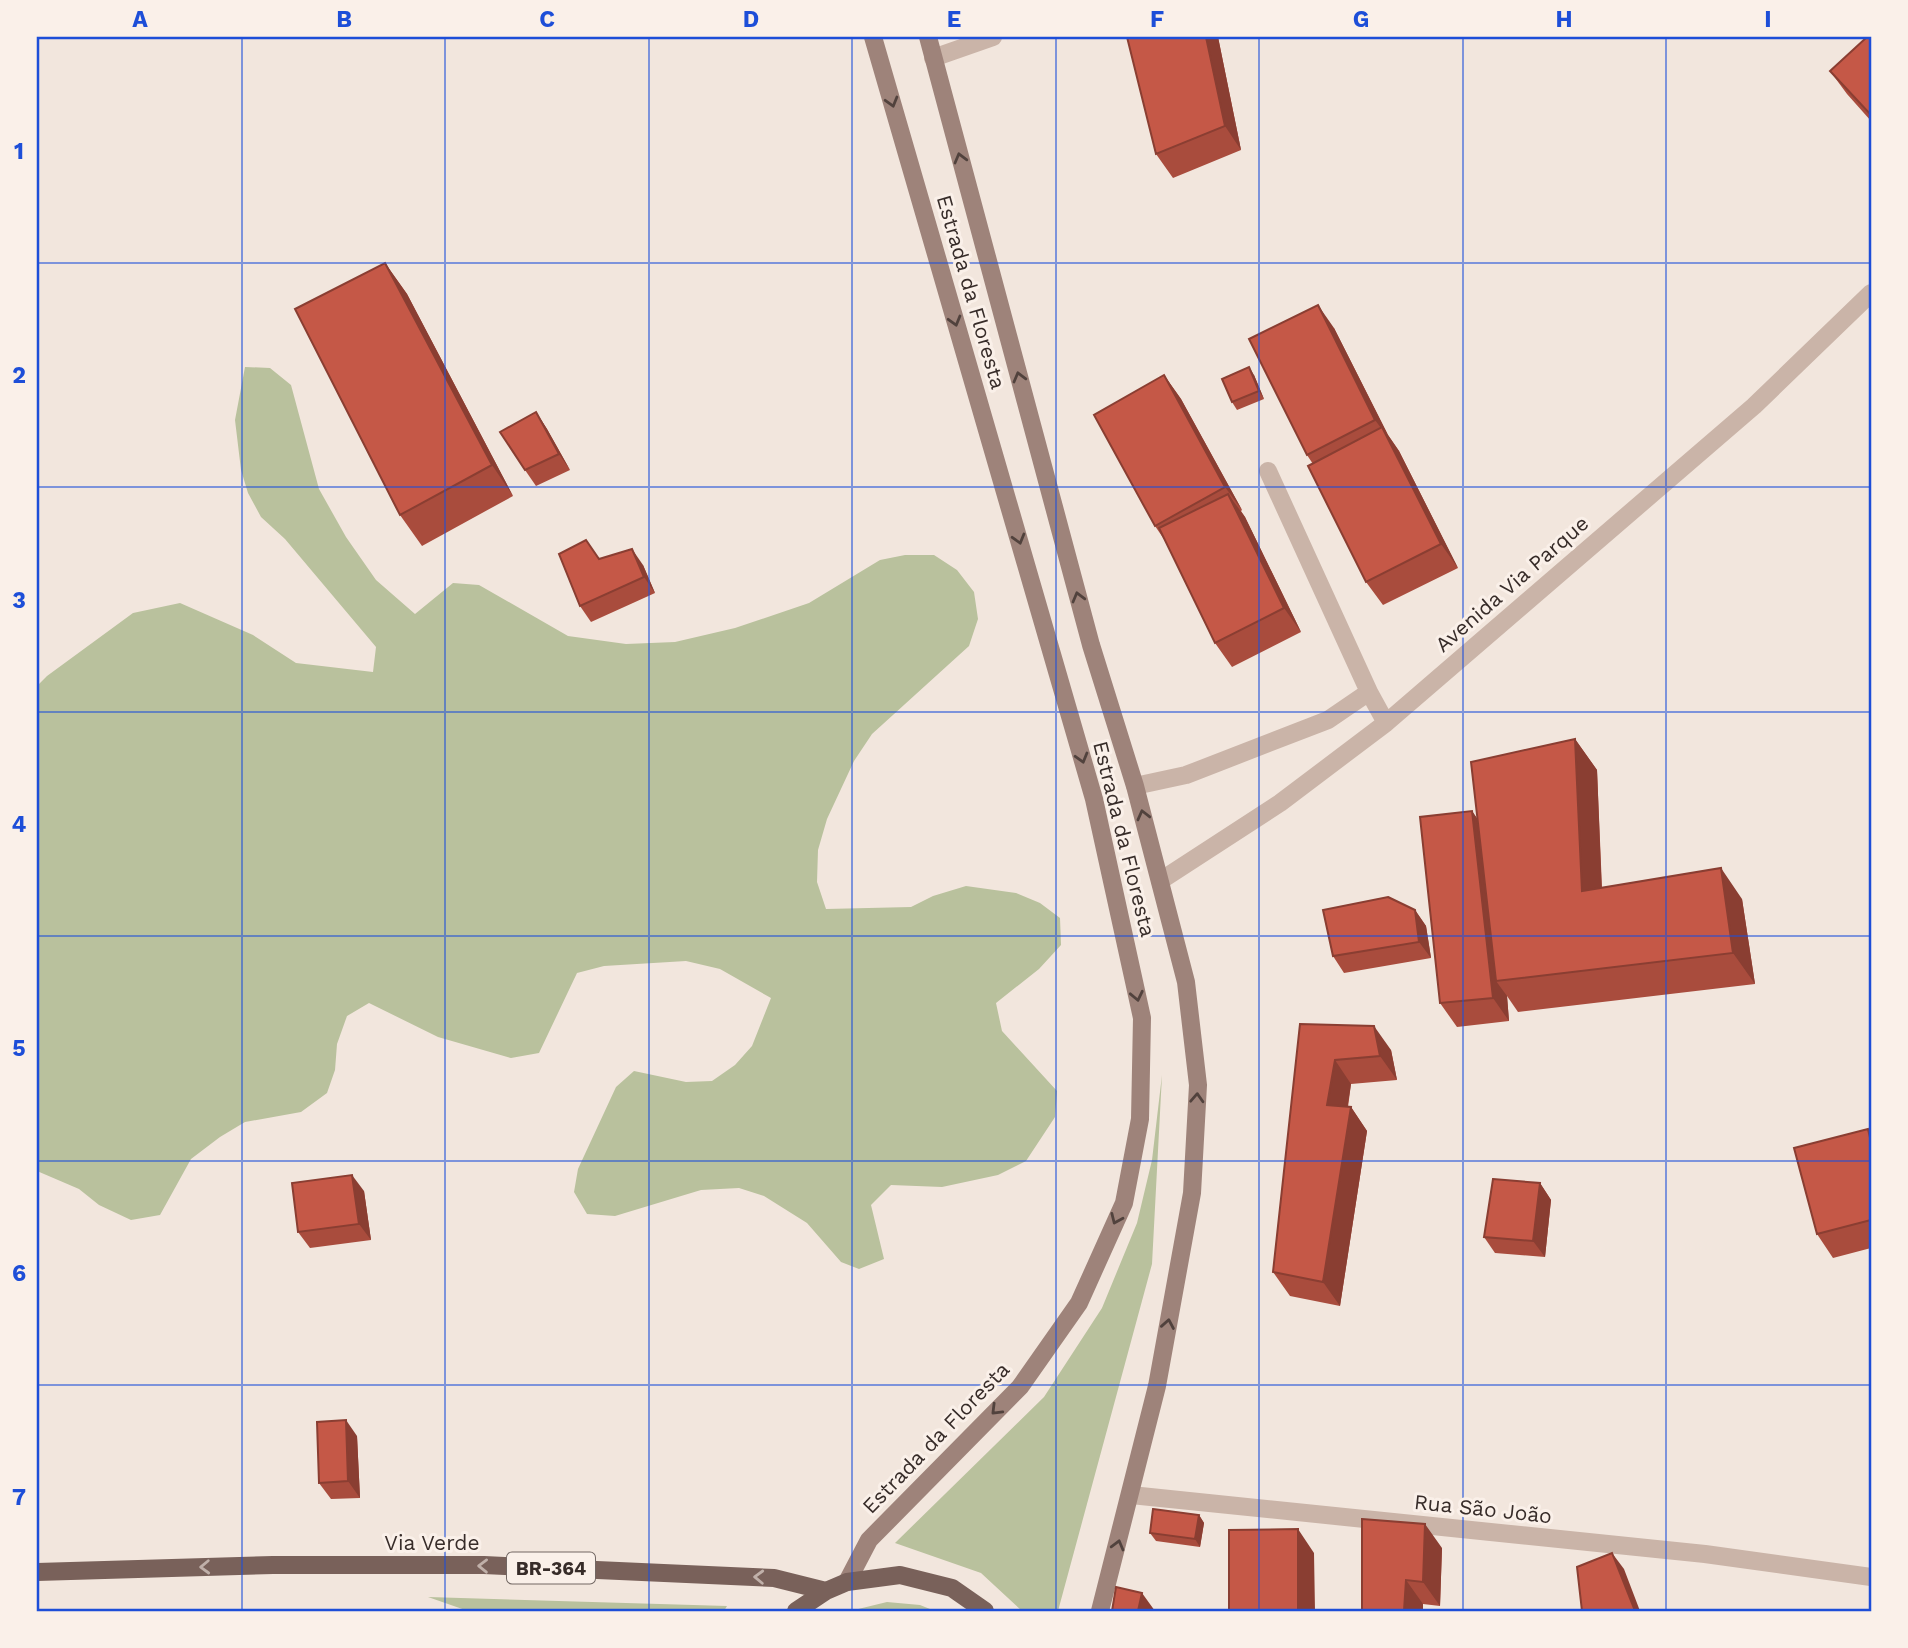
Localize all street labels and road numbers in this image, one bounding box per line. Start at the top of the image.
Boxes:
street label: Estrada da Floresta [932,192,1011,392]
street label: Avenida Via Parque [1430,510,1593,657]
street label: Estrada da Floresta [1088,738,1161,939]
street label: Estrada da Floresta [857,1357,1014,1519]
street label: Rua São João [1413,1489,1553,1528]
street label: Via Verde [384,1530,480,1555]
road number: BR-364 [507,1552,595,1584]

